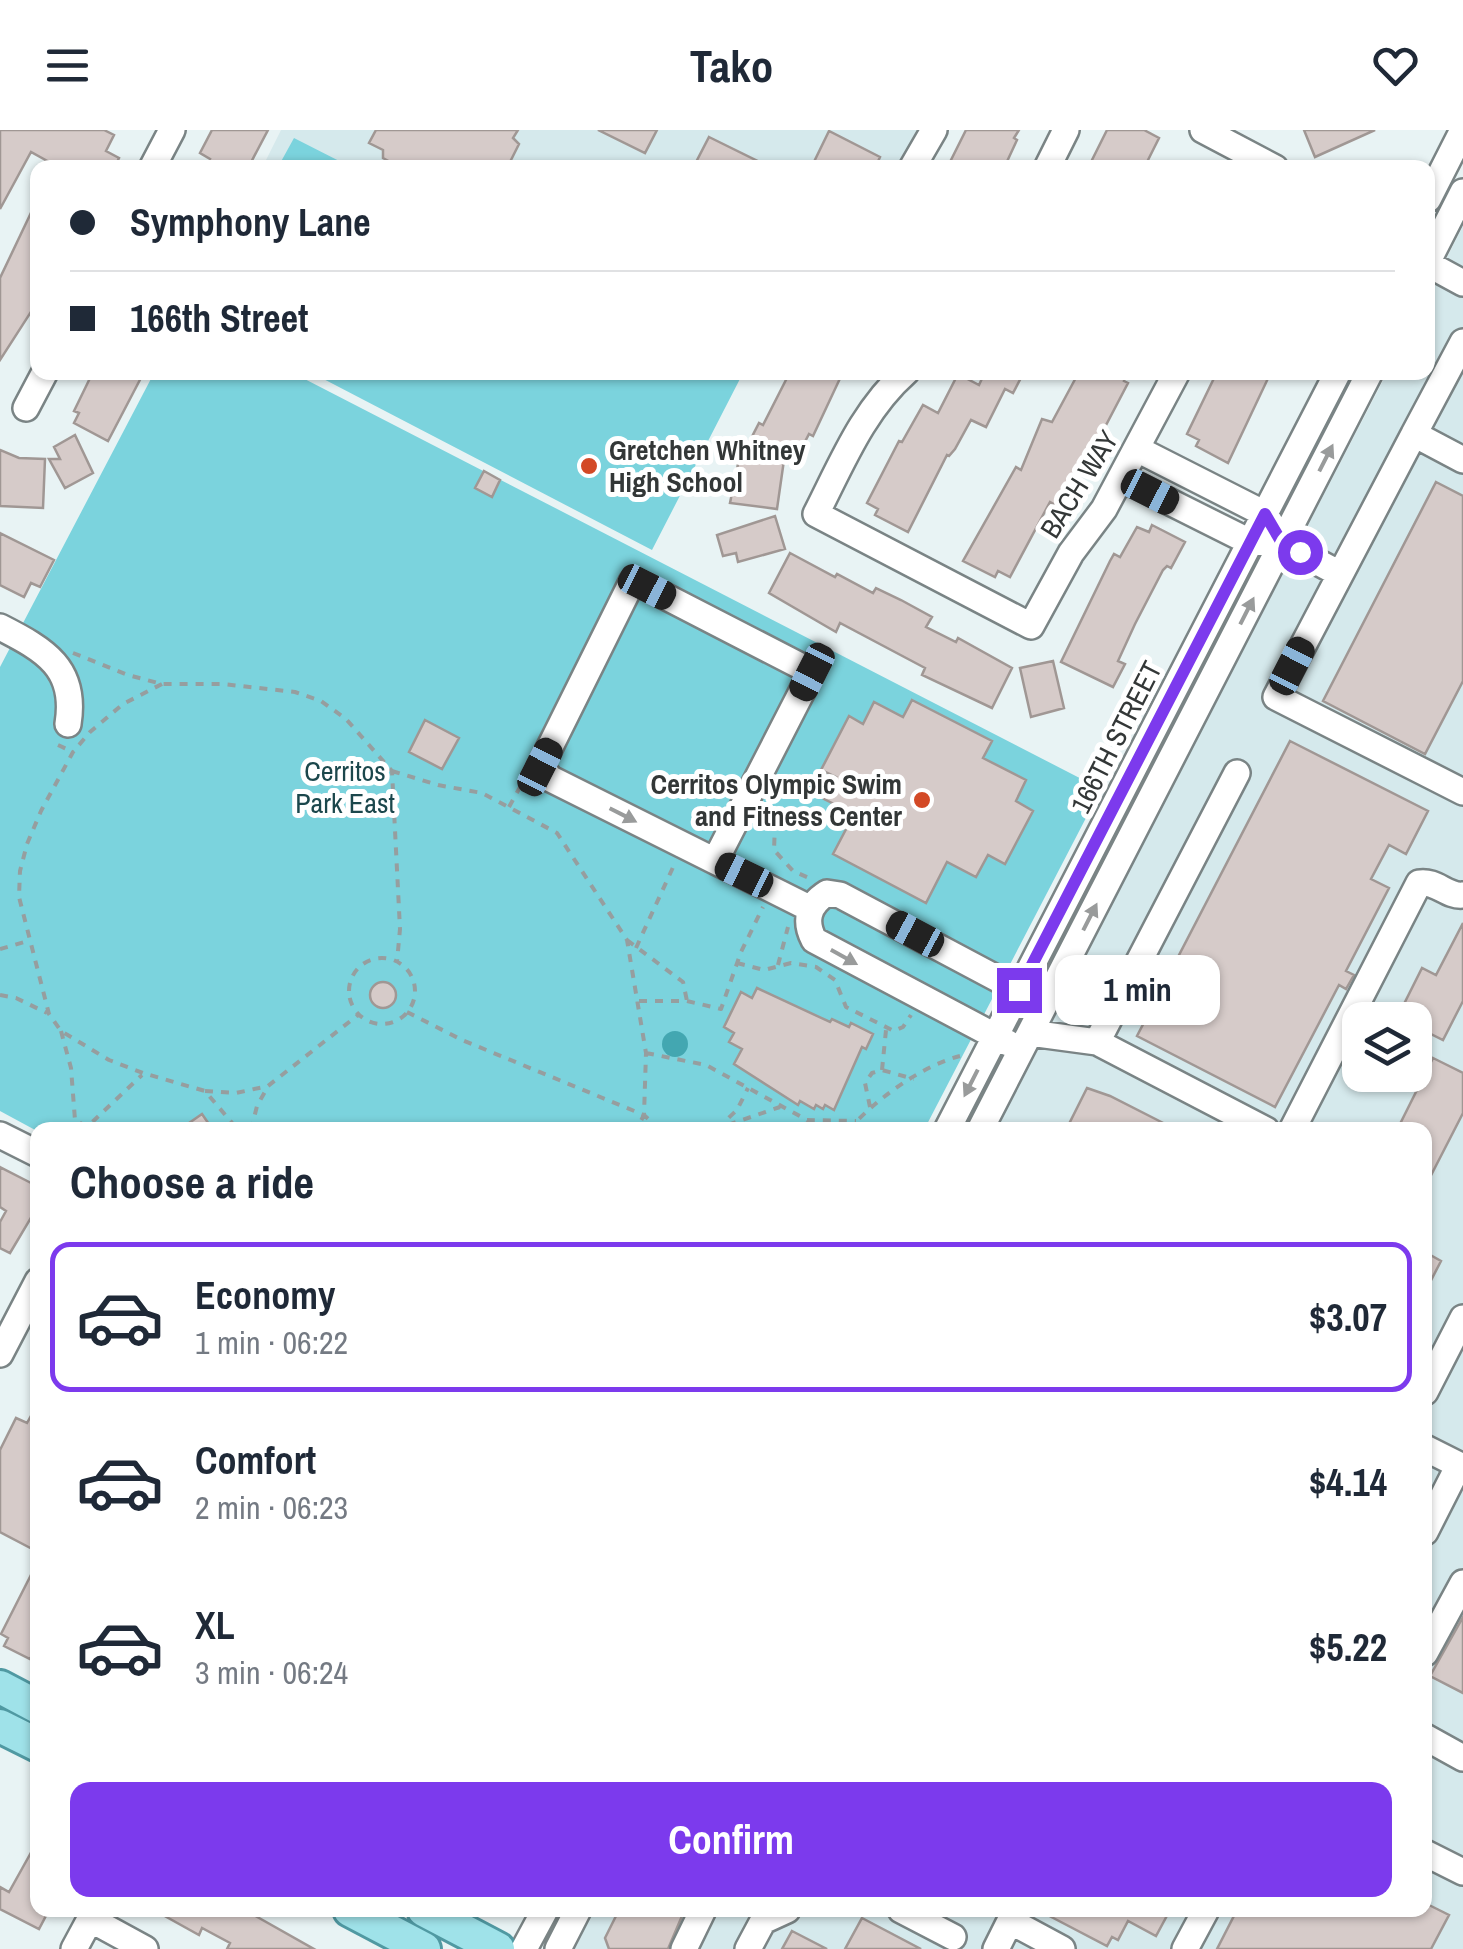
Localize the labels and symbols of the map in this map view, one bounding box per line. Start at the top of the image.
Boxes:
street label: BACH WAY [1031,422,1127,545]
place label: Gretchen Whitney High School [609,431,806,501]
one-way arrow [1317,443,1334,472]
marker: Gretchen Whitney High School [578,455,600,477]
car [1116,465,1184,519]
route start [1278,530,1323,575]
car [613,560,681,614]
one-way arrow [1238,596,1255,625]
car [1265,632,1319,700]
car [785,638,839,706]
street label: 166TH STREET [1061,654,1171,820]
car [513,733,567,801]
park label: Cerritos Park East [295,752,395,822]
place label: Cerritos Olympic Swim and Fitness Center [651,765,902,835]
marker: Cerritos Olympic Swim and Fitness Center [911,789,933,811]
one-way arrow [609,806,638,823]
car [710,848,778,902]
one-way arrow [1081,902,1098,931]
car [881,907,949,961]
one-way arrow [830,948,859,965]
callout: 1 min [1054,955,1219,1025]
route end [997,968,1042,1013]
one-way arrow [963,1069,980,1098]

